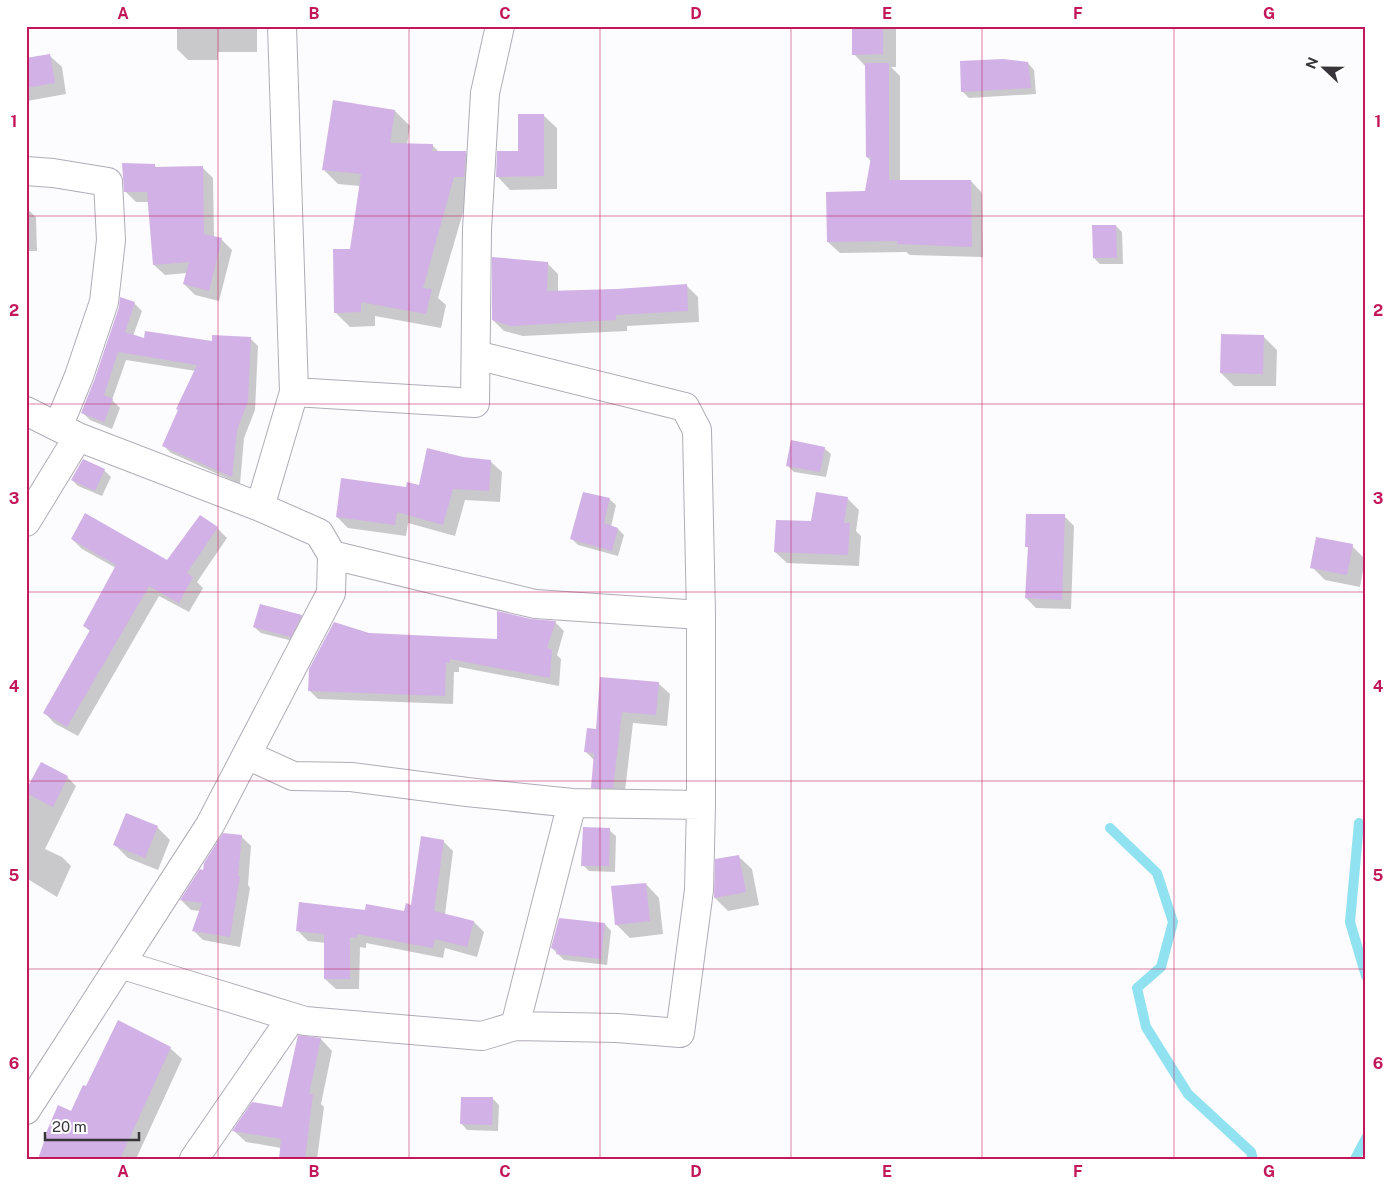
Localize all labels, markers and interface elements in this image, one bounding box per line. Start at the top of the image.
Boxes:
text: A [117,4,129,23]
text: B [309,4,320,23]
text: C [499,4,511,23]
text: D [690,4,702,23]
text: E [882,4,892,23]
text: F [1073,4,1083,23]
text: G [1263,4,1275,23]
north arrow [1300,42,1350,92]
text: N [1302,55,1321,71]
text: 1 [11,112,17,131]
text: 1 [1375,112,1381,131]
text: 2 [9,301,19,320]
text: 2 [1373,301,1383,320]
text: 3 [9,489,19,508]
text: 3 [1373,489,1383,508]
text: 4 [9,677,20,696]
text: 4 [1373,677,1384,696]
text: 5 [9,866,20,885]
text: 5 [1373,866,1384,885]
text: 6 [9,1054,19,1073]
text: 6 [1373,1054,1383,1073]
scale bar [45,1110,139,1142]
text: 20 m [52,1118,87,1135]
text: A [117,1162,129,1181]
text: B [309,1162,320,1181]
text: C [499,1162,511,1181]
text: D [690,1162,702,1181]
text: E [882,1162,892,1181]
text: F [1073,1162,1083,1181]
text: G [1263,1162,1275,1181]

